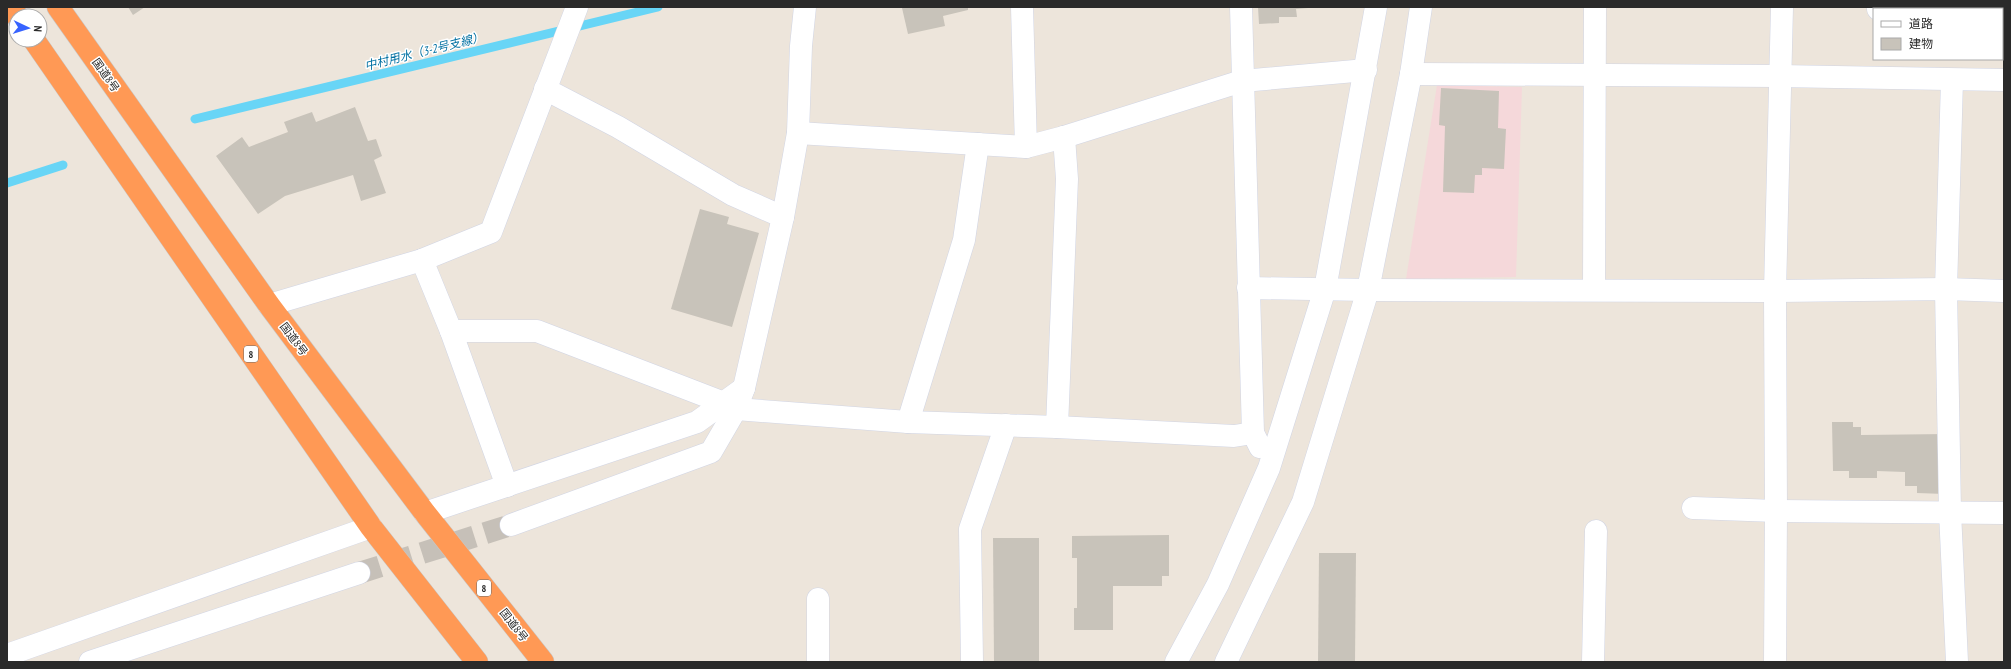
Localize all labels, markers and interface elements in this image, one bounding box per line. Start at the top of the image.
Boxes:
north arrow [8,8,48,48]
legend [1873,8,2003,60]
text: 道路 [1909,16,1933,31]
text: N [31,25,45,32]
water label: 中村用水（3-2号支線） [363,29,485,73]
text: 建物 [1909,36,1933,51]
street label: 国道8号 [89,55,123,95]
street label: 国道8号 [277,320,311,358]
road number: 8 [244,346,258,362]
road number: 8 [477,580,491,596]
street label: 国道8号 [497,606,531,644]

